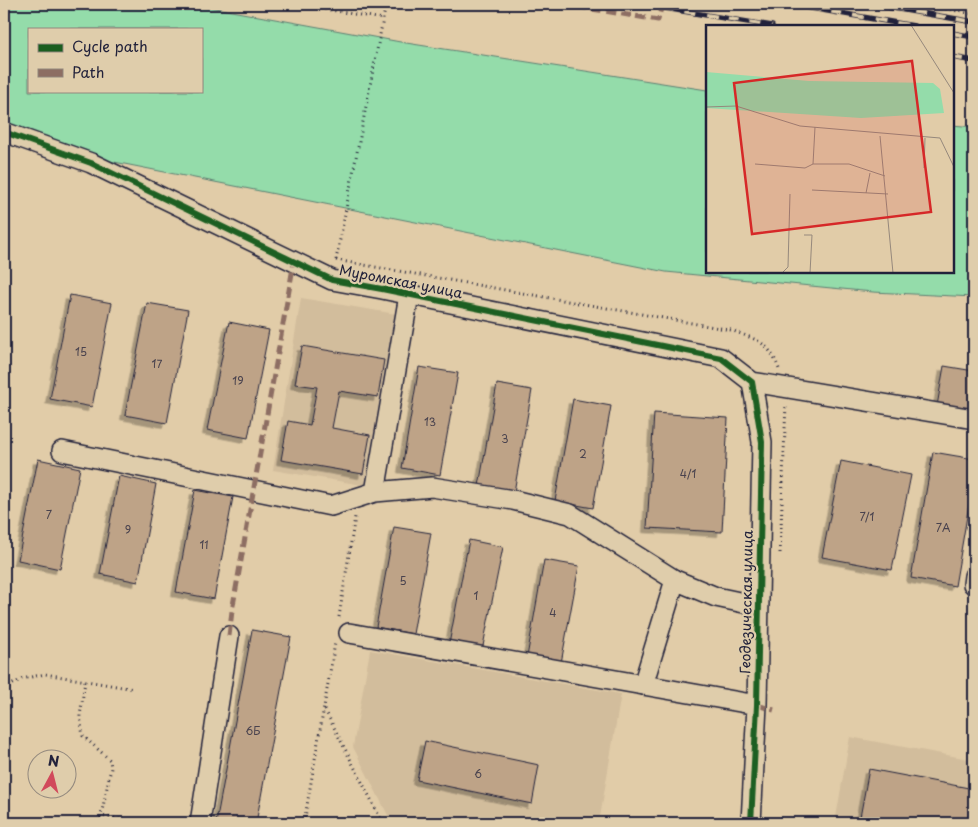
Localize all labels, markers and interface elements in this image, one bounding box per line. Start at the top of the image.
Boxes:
inset map [706,25,953,272]
legend [28,28,202,92]
text: Cycle path [72,34,148,57]
text: Path [72,60,104,83]
street label: Муромская улица [338,259,465,303]
house number: 15 [75,343,87,360]
house number: 17 [152,355,163,372]
house number: 19 [232,372,244,389]
house number: 13 [424,413,436,430]
house number: 3 [501,430,509,447]
house number: 2 [579,445,587,462]
house number: 4/1 [680,465,696,482]
house number: 7 [46,506,52,523]
house number: 7/1 [859,508,875,525]
house number: 7А [936,519,951,536]
house number: 9 [125,521,131,538]
street label: Геодезическая улица [734,530,758,674]
house number: 11 [199,536,209,553]
house number: 5 [399,572,407,589]
house number: 1 [474,587,479,604]
house number: 4 [549,604,557,621]
house number: 6Б [246,722,260,739]
north arrow [28,750,78,800]
text: N [47,750,60,772]
house number: 6 [474,765,482,782]

